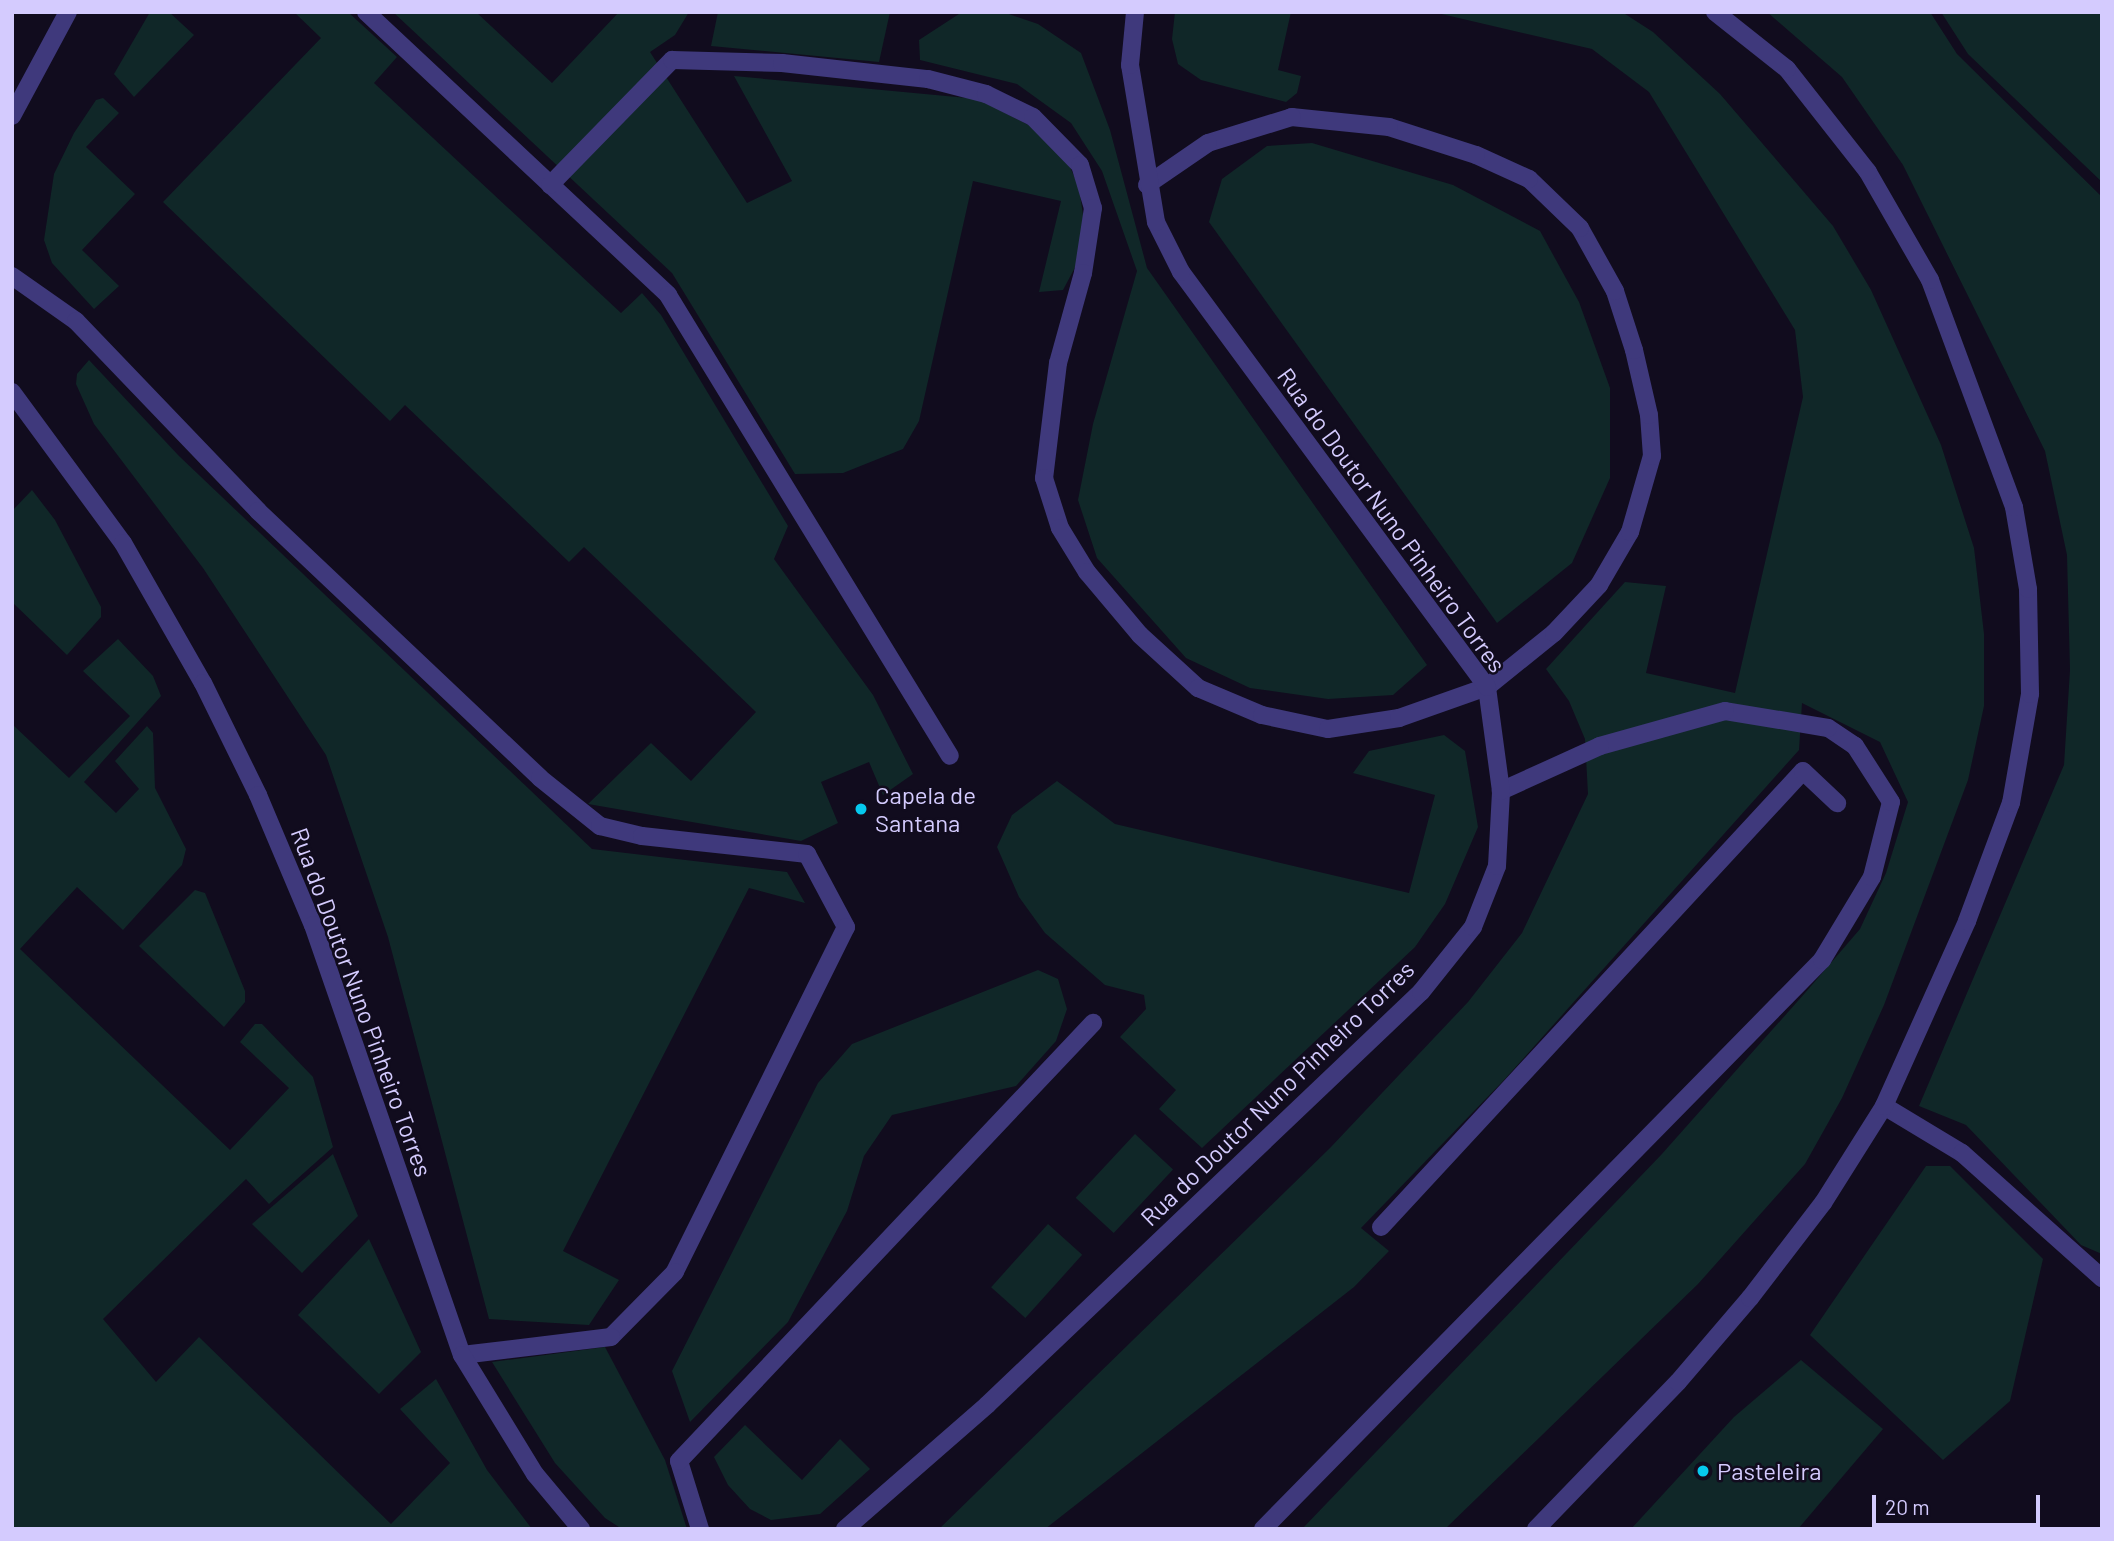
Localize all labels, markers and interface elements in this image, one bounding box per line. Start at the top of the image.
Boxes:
street label: Rua do Doutor Nuno Pinheiro Torres [1272,362,1512,678]
place label: Capela de Santana [875,781,976,837]
marker: Capela de Santana [853,801,869,817]
street label: Rua do Doutor Nuno Pinheiro Torres [285,824,439,1180]
street label: Rua do Doutor Nuno Pinheiro Torres [1134,954,1420,1232]
place label: Pasteleira [1717,1457,1821,1485]
marker: Pasteleira [1695,1463,1711,1479]
scale bar [1876,1482,2044,1526]
text: 20 m [1885,1494,1930,1519]

